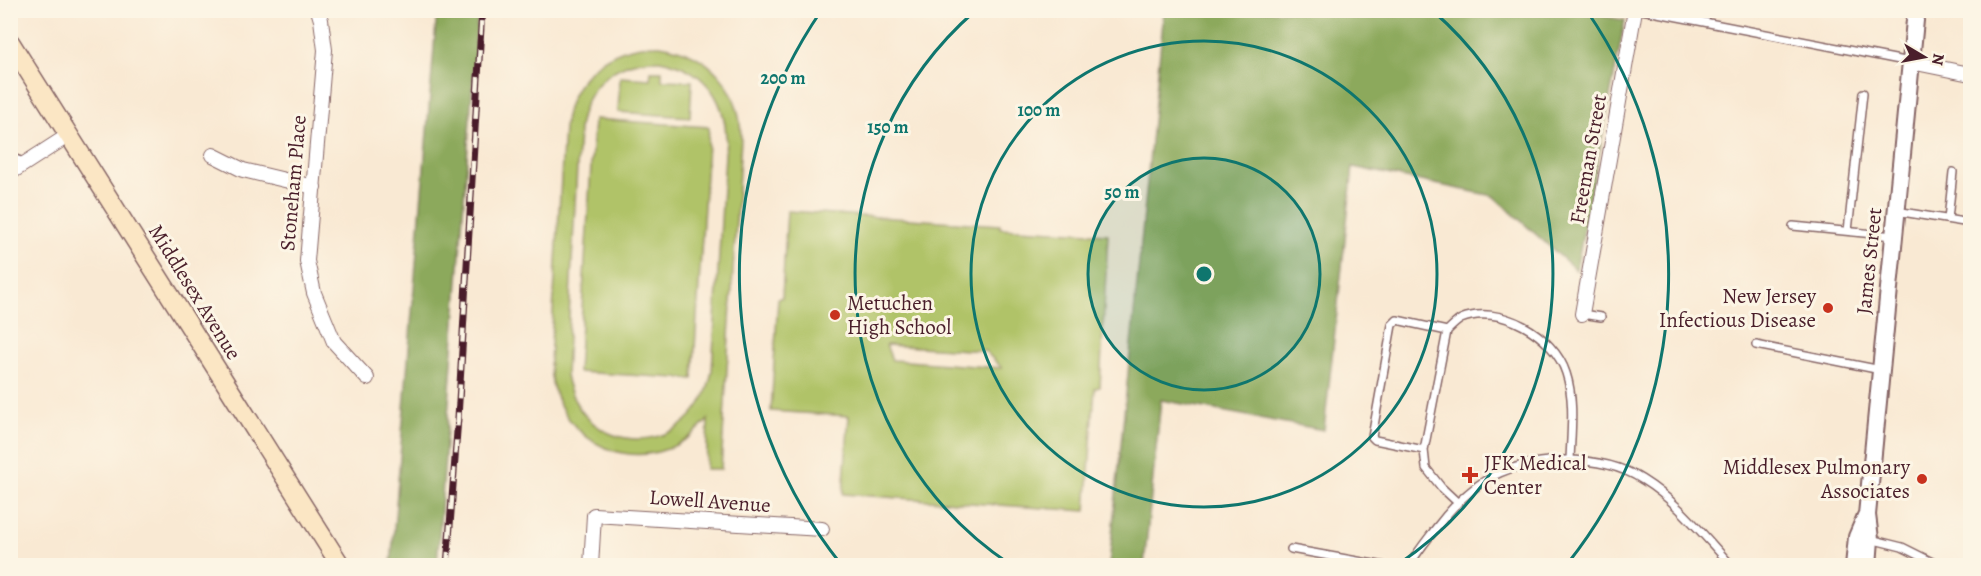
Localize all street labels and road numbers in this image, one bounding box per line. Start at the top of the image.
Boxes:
street label: Freeman Street [1563,92,1613,226]
street label: Stoneham Place [273,114,313,252]
street label: James Street [1849,206,1889,316]
street label: Middlesex Avenue [142,219,248,365]
street label: Lowell Avenue [648,483,772,519]

